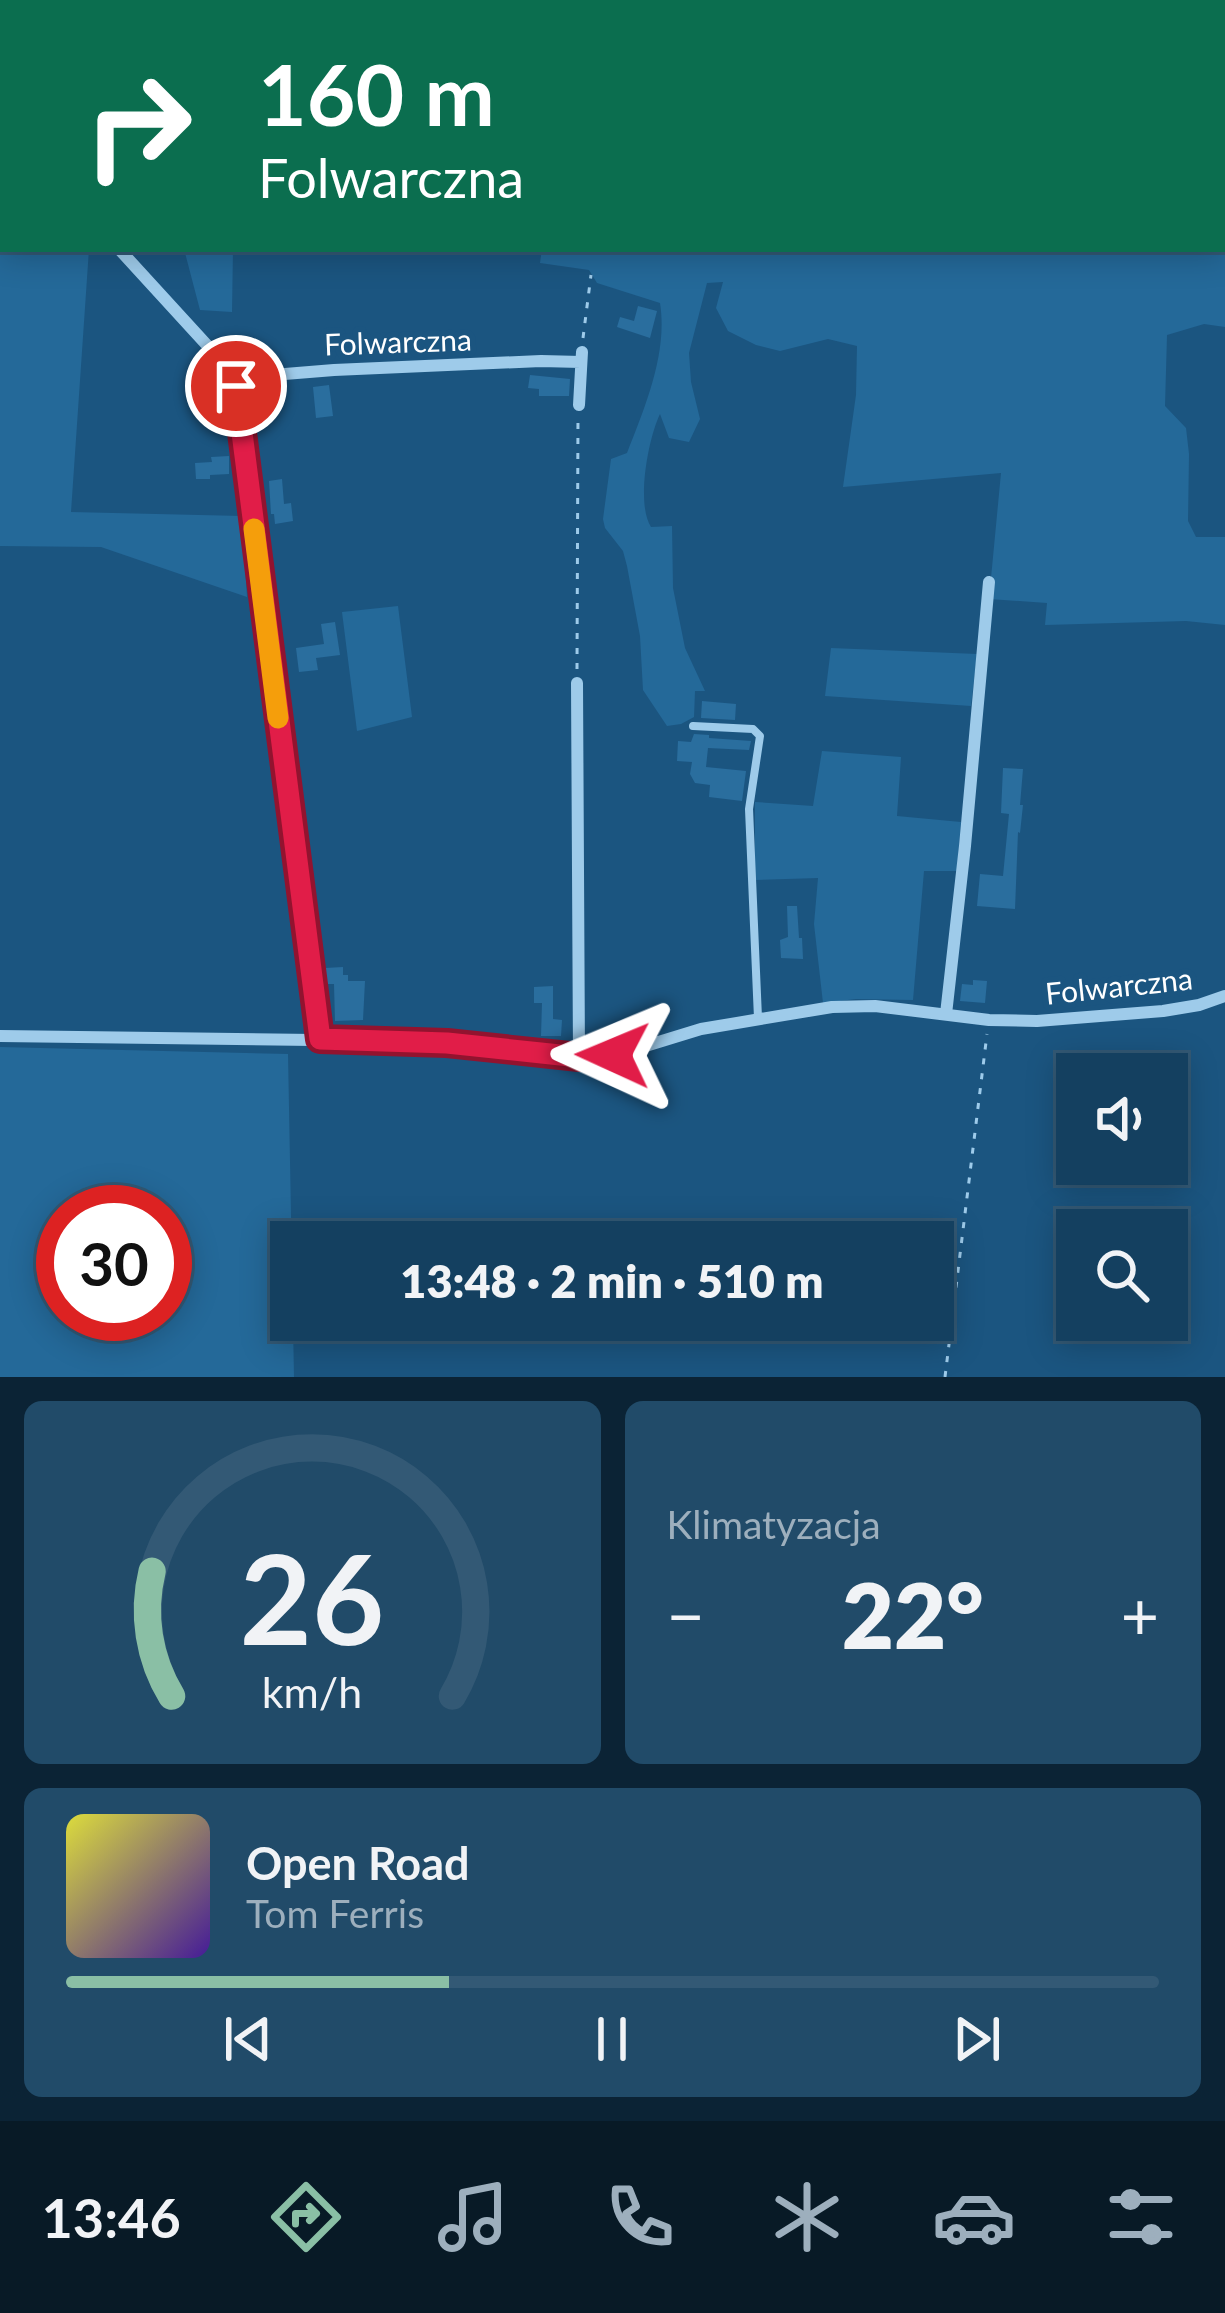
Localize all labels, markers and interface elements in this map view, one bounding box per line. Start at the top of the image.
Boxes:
text: 160 m [258,43,495,144]
icon: right [60,48,216,204]
text: Folwarczna [258,145,524,210]
street label: Folwarczna [323,320,472,362]
pin [185,335,287,437]
icon: arrive [203,353,269,419]
street label: Folwarczna [1043,959,1194,1011]
position arrow [550,992,676,1118]
map controls [1056,1053,1188,1341]
button: sound [1056,1053,1188,1185]
speed limit sign: 30 [36,1185,192,1341]
button: search [1056,1209,1188,1341]
text: 13:48 · 2 min · 510 m [400,1254,824,1308]
text: Klimatyzacja [667,1501,881,1547]
text: 26 [240,1522,385,1672]
text: 22° [842,1560,984,1668]
text: − [667,1575,705,1654]
text: + [1121,1575,1159,1654]
text: km/h [262,1665,362,1716]
text: Open Road [246,1836,470,1890]
text: Tom Ferris [246,1890,424,1936]
icon: previous [215,2006,281,2072]
icon: pause [579,2006,645,2072]
icon: next [944,2006,1010,2072]
icon: directions [264,2175,348,2259]
icon: music [431,2175,515,2259]
icon: phone [598,2175,682,2259]
icon: climate [765,2175,849,2259]
icon: car [932,2175,1016,2259]
icon: filters [1099,2175,1183,2259]
text: 13:46 [42,2185,181,2250]

